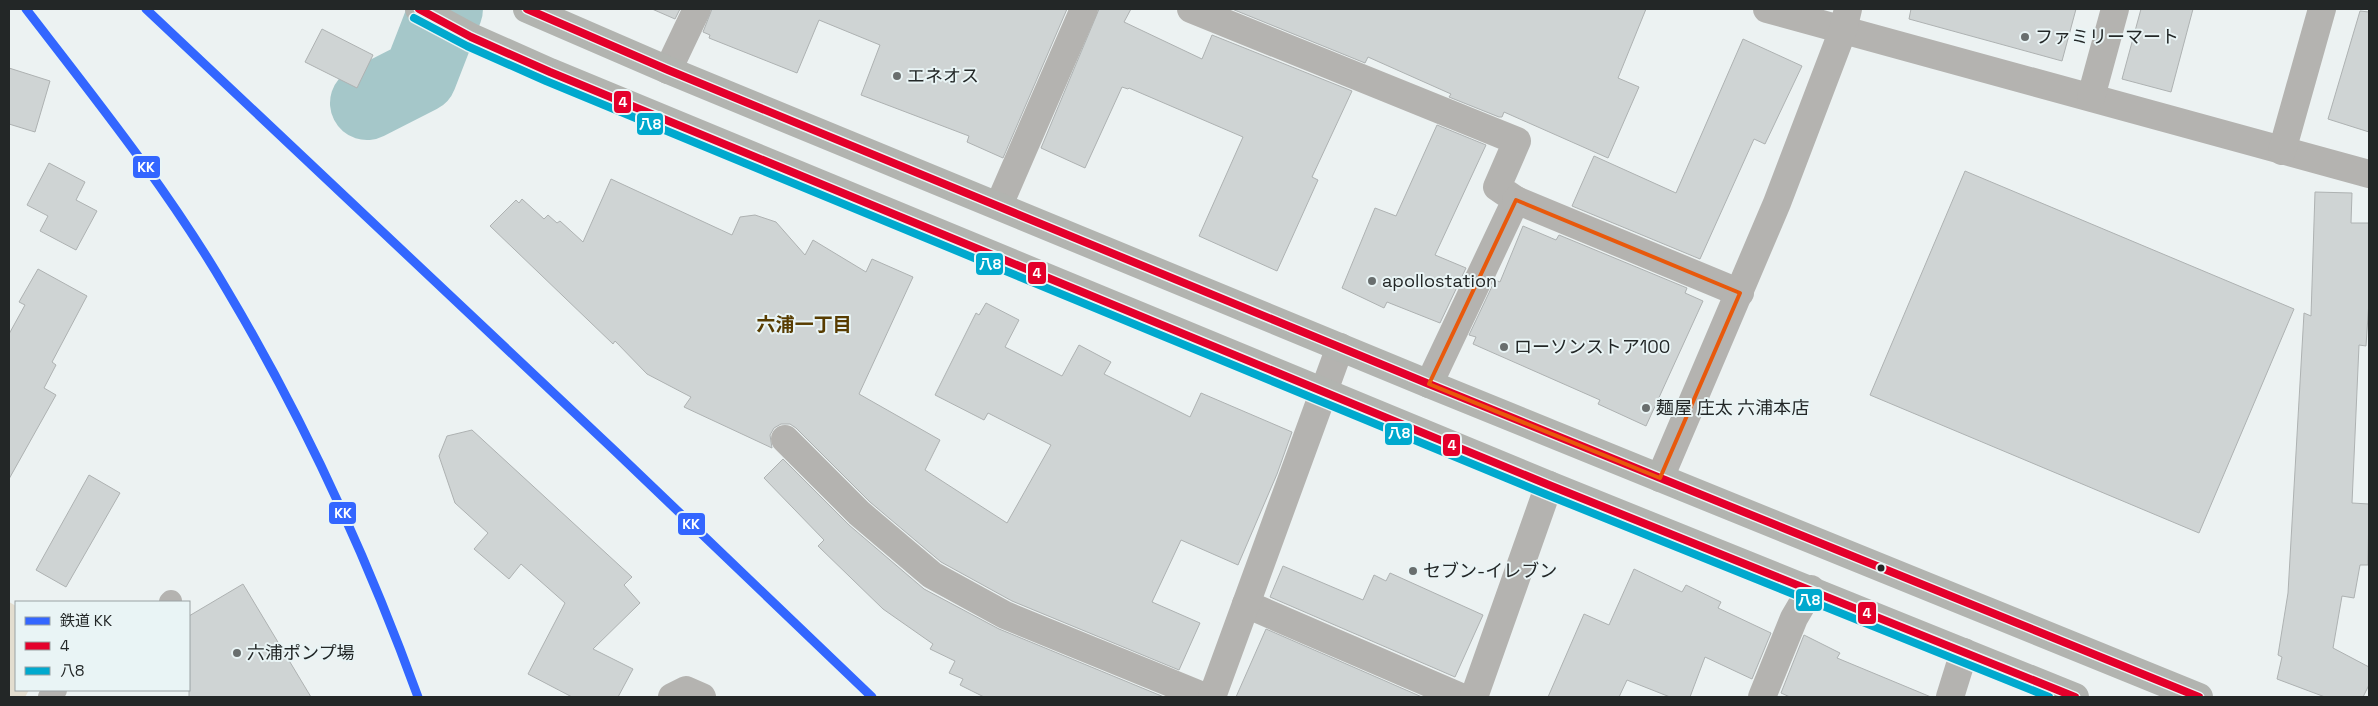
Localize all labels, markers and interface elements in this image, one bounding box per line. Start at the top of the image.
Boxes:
place label: ファミリーマート [2035,25,2179,48]
marker: ファミリーマート [2019,31,2031,43]
place label: エネオス [907,64,979,87]
marker: エネオス [891,70,903,82]
line badge: 4 [613,90,632,114]
text: 4 [619,93,628,111]
line badge: 八8 [636,112,664,136]
text: 八8 [639,115,662,133]
line badge: KK [132,155,161,179]
text: KK [137,158,155,176]
line badge: 八8 [975,252,1004,276]
text: 八8 [979,255,1002,273]
line badge: 4 [1027,261,1047,285]
text: 4 [1033,264,1042,282]
place label: apollostation [1382,269,1497,292]
marker: apollostation [1366,275,1378,287]
district label: 六浦一丁目 [756,312,852,337]
place label: ローソンストア100 [1514,335,1670,358]
marker: ローソンストア100 [1498,341,1510,353]
place label: 麺屋 庄太 六浦本店 [1656,396,1809,419]
marker: 麺屋 庄太 六浦本店 [1640,402,1652,414]
line badge: 八8 [1384,422,1413,446]
text: 八8 [1388,424,1411,442]
line badge: 4 [1442,433,1461,457]
text: 4 [1448,436,1457,454]
line badge: KK [328,501,357,525]
text: KK [334,504,352,522]
line badge: KK [677,512,706,536]
text: KK [682,515,700,533]
place label: セブン-イレブン [1423,559,1557,582]
unlabelled marker [1876,563,1886,573]
marker: セブン-イレブン [1407,565,1419,577]
line badge: 八8 [1795,588,1823,612]
text: 八8 [1798,591,1821,609]
legend [15,601,190,691]
line badge: 4 [1857,601,1877,625]
text: 4 [1863,604,1872,622]
text: 鉄道 KK [60,611,112,630]
text: 4 [60,636,69,655]
place label: 六浦ポンプ場 [247,641,354,664]
marker: 六浦ポンプ場 [231,647,243,659]
text: 八8 [60,661,84,680]

